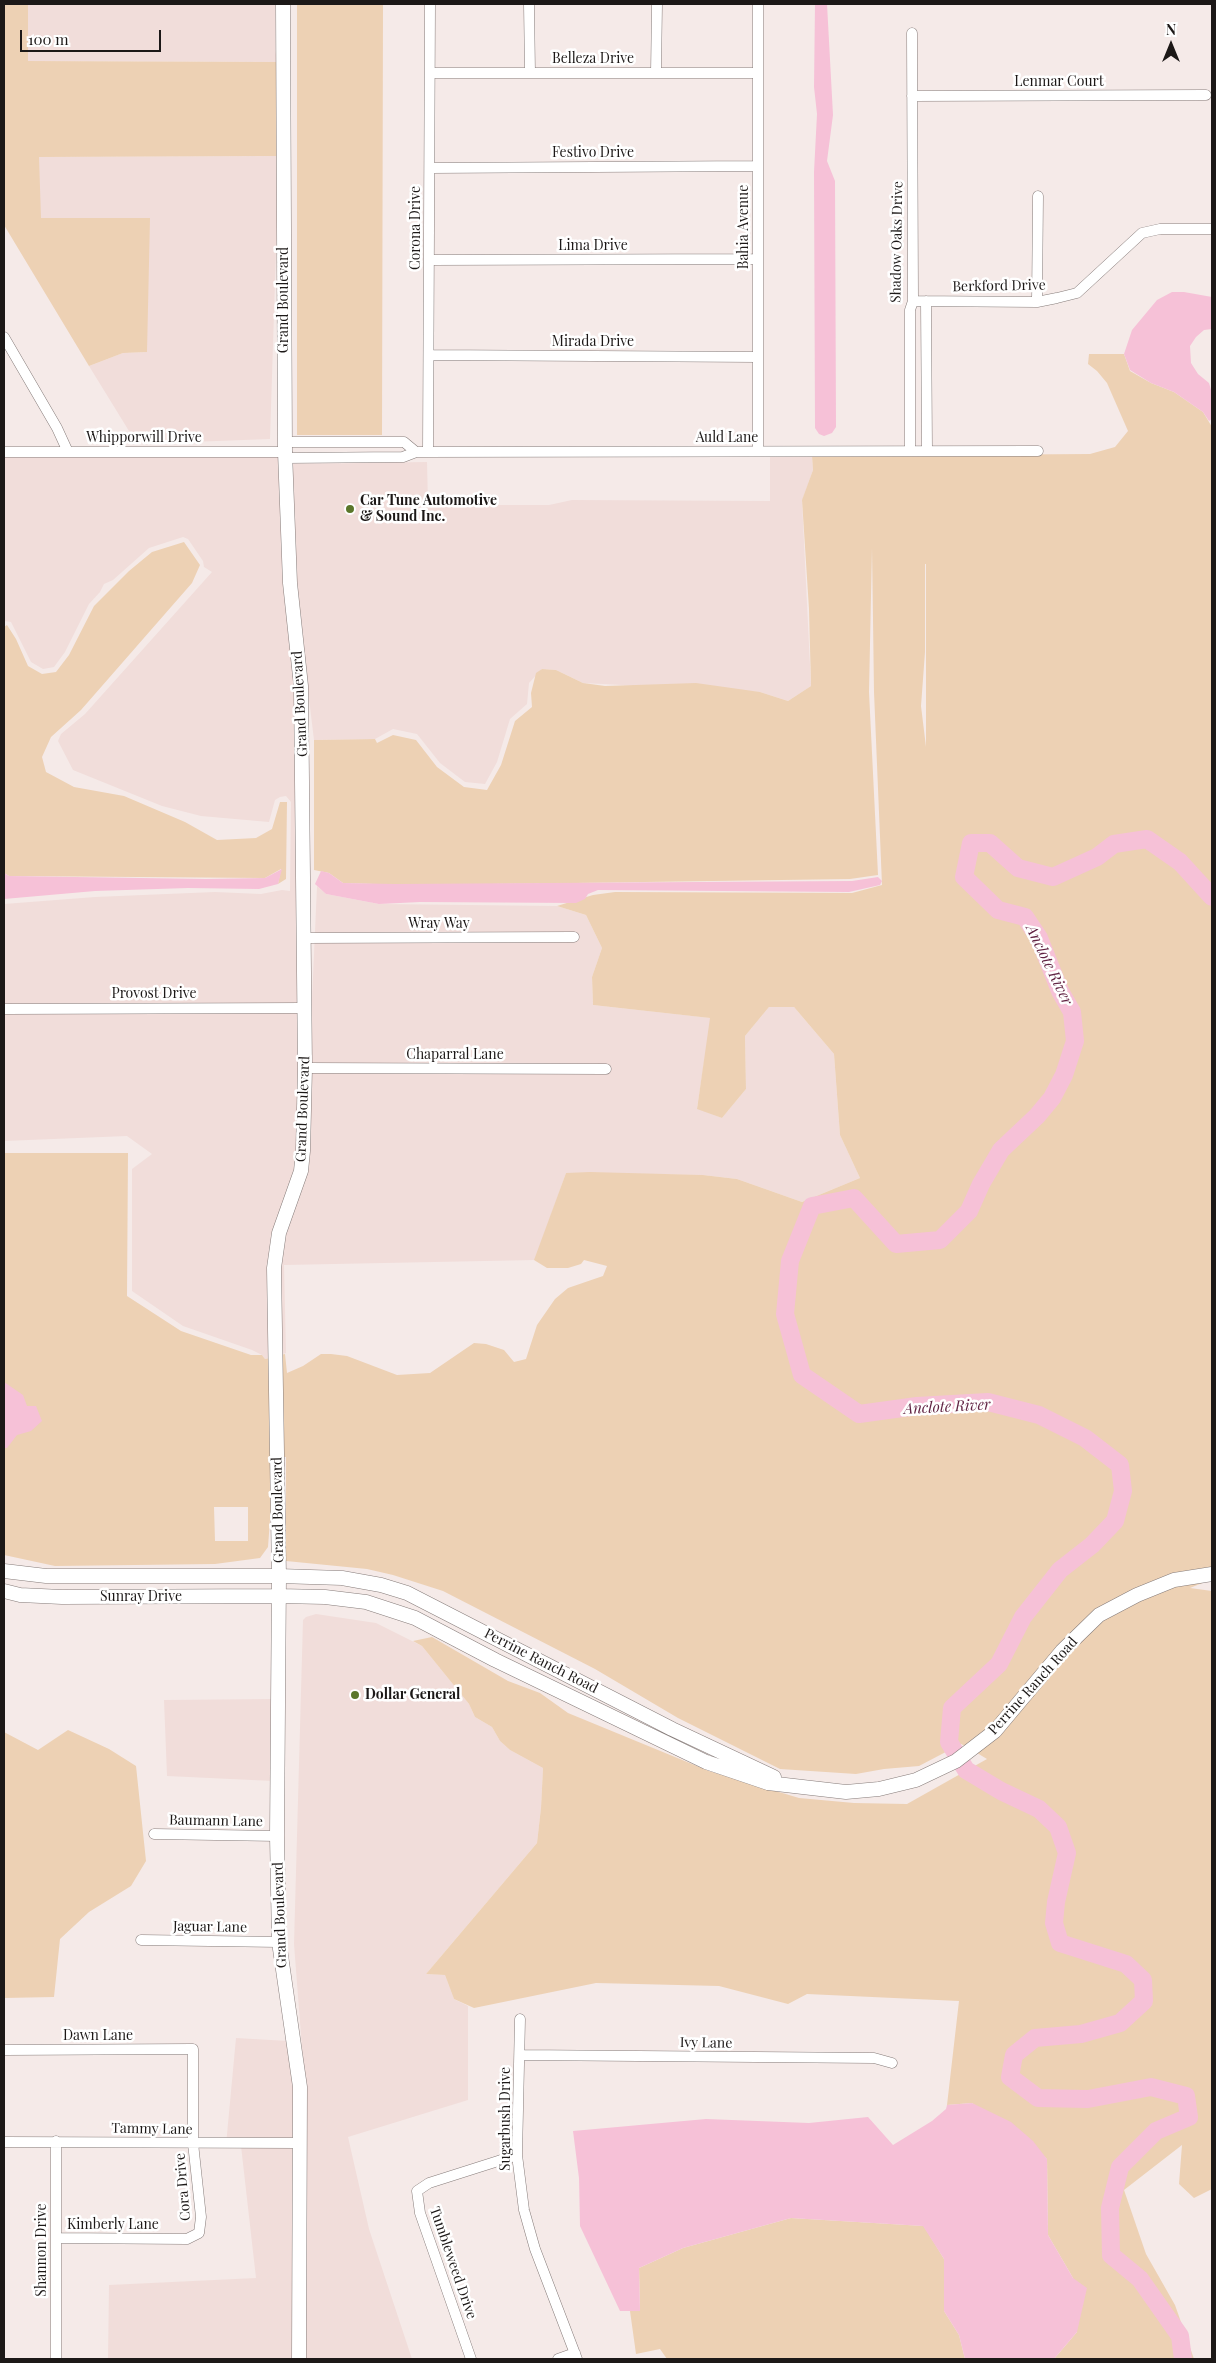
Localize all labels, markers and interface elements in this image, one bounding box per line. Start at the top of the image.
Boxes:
scale bar [22,20,164,52]
north arrow [1146,20,1196,70]
text: N [1166,20,1176,39]
text: 100 m [28,29,69,49]
street label: Belleza Drive [552,51,634,67]
street label: Lenmar Court [1014,74,1104,90]
street label: Festivo Drive [552,145,634,161]
street label: Shadow Oaks Drive [888,181,906,303]
street label: Bahia Avenue [736,185,752,269]
street label: Corona Drive [408,186,424,270]
street label: Lima Drive [558,238,628,254]
street label: Grand Boulevard [276,247,292,353]
street label: Berkford Drive [952,277,1046,295]
street label: Mirada Drive [552,334,634,350]
street label: Whipporwill Drive [86,430,202,446]
street label: Auld Lane [696,430,758,446]
place label: Car Tune Automotive & Sound Inc. [360,493,497,526]
marker: Car Tune Automotive & Sound Inc. [344,503,356,515]
street label: Grand Boulevard [289,651,311,757]
street label: Wray Way [408,916,470,932]
water label: Anclote River [1022,922,1076,1008]
street label: Provost Drive [111,986,197,1002]
street label: Chaparral Lane [406,1047,504,1063]
street label: Grand Boulevard [293,1056,313,1162]
water label: Anclote River [903,1396,991,1418]
street label: Grand Boulevard [269,1457,287,1563]
street label: Sunray Drive [100,1589,182,1605]
street label: Perrine Ranch Road [481,1625,601,1697]
street label: Perrine Ranch Road [985,1634,1081,1738]
place label: Dollar General [365,1687,460,1703]
marker: Dollar General [349,1689,361,1701]
street label: Baumann Lane [169,1812,263,1830]
street label: Grand Boulevard [270,1862,290,1968]
street label: Jaguar Lane [173,1918,247,1936]
street label: Dawn Lane [63,2028,133,2044]
street label: Ivy Lane [680,2034,732,2052]
street label: Sugarbush Drive [498,2067,514,2171]
street label: Tammy Lane [111,2120,193,2138]
street label: Cora Drive [172,2152,194,2222]
street label: Shannon Drive [34,2203,50,2297]
street label: Tumbleweed Drive [426,2205,480,2321]
street label: Kimberly Lane [67,2217,159,2233]

